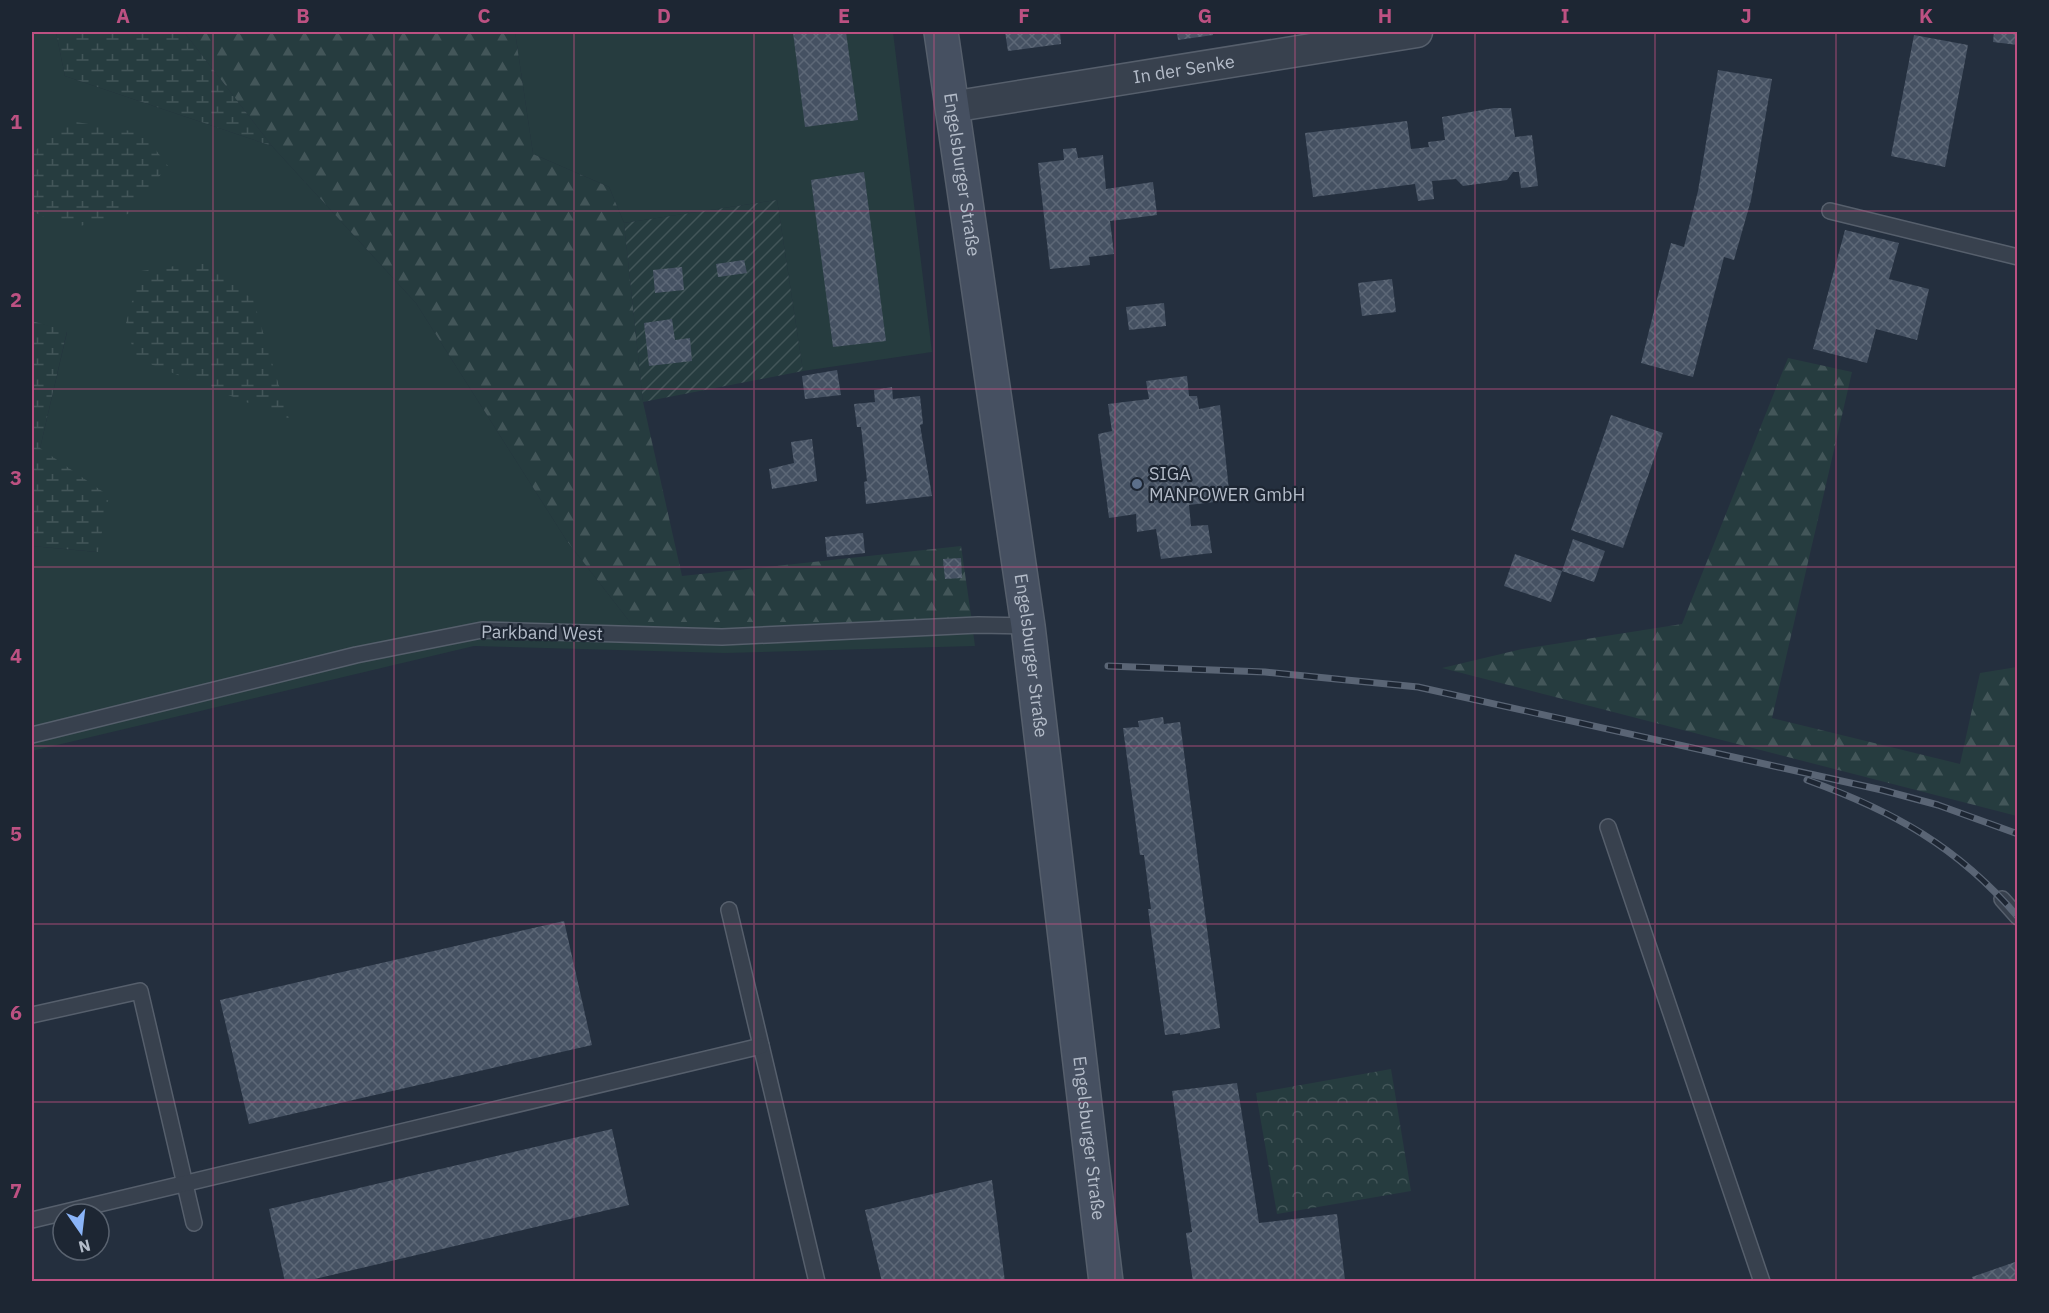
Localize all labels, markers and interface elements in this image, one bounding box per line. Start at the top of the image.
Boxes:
text: A [116,2,130,29]
text: B [296,2,310,29]
text: C [477,2,491,29]
text: D [657,2,671,29]
text: E [838,2,850,29]
text: F [1018,2,1030,29]
text: G [1198,2,1212,29]
text: H [1378,2,1392,29]
text: I [1561,2,1569,29]
text: J [1740,2,1752,29]
text: K [1919,2,1933,29]
street label: In der Senke [1131,49,1236,89]
street label: Engelsburger Straße [939,91,986,258]
text: 1 [10,108,22,135]
text: 2 [10,286,22,313]
place label: SIGA MANPOWER GmbH [1149,462,1305,506]
text: 3 [10,464,22,491]
marker: SIGA MANPOWER GmbH [1130,477,1144,491]
street label: Engelsburger Straße [1009,572,1053,739]
street label: Parkband West [481,620,603,645]
text: 4 [10,642,22,669]
text: 5 [10,820,22,847]
text: 6 [10,999,22,1026]
street label: Engelsburger Straße [1068,1055,1111,1221]
text: 7 [10,1177,22,1204]
north arrow [51,1202,111,1262]
text: N [77,1235,93,1258]

